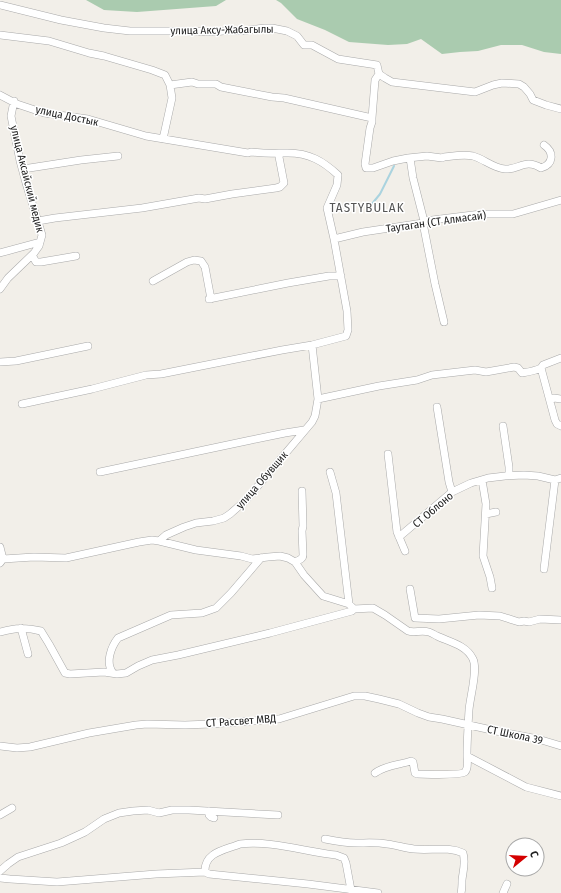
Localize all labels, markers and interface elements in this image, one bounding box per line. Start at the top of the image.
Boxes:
street label: улица Аксу-Жабагылы [170,23,274,37]
street label: улица Достык [34,103,100,129]
street label: улица Аксайский медик [7,124,47,235]
district label: TASTYBULAK [329,200,405,215]
street label: Таутаган (СТ Алмасай) [385,209,487,235]
street label: улица Обувщик [233,448,291,511]
street label: СТ Облоно [410,489,456,531]
street label: СТ Рассвет МВД [205,712,277,730]
street label: СТ Школа 39 [486,723,544,747]
north arrow [505,837,545,877]
text: С [527,849,541,859]

